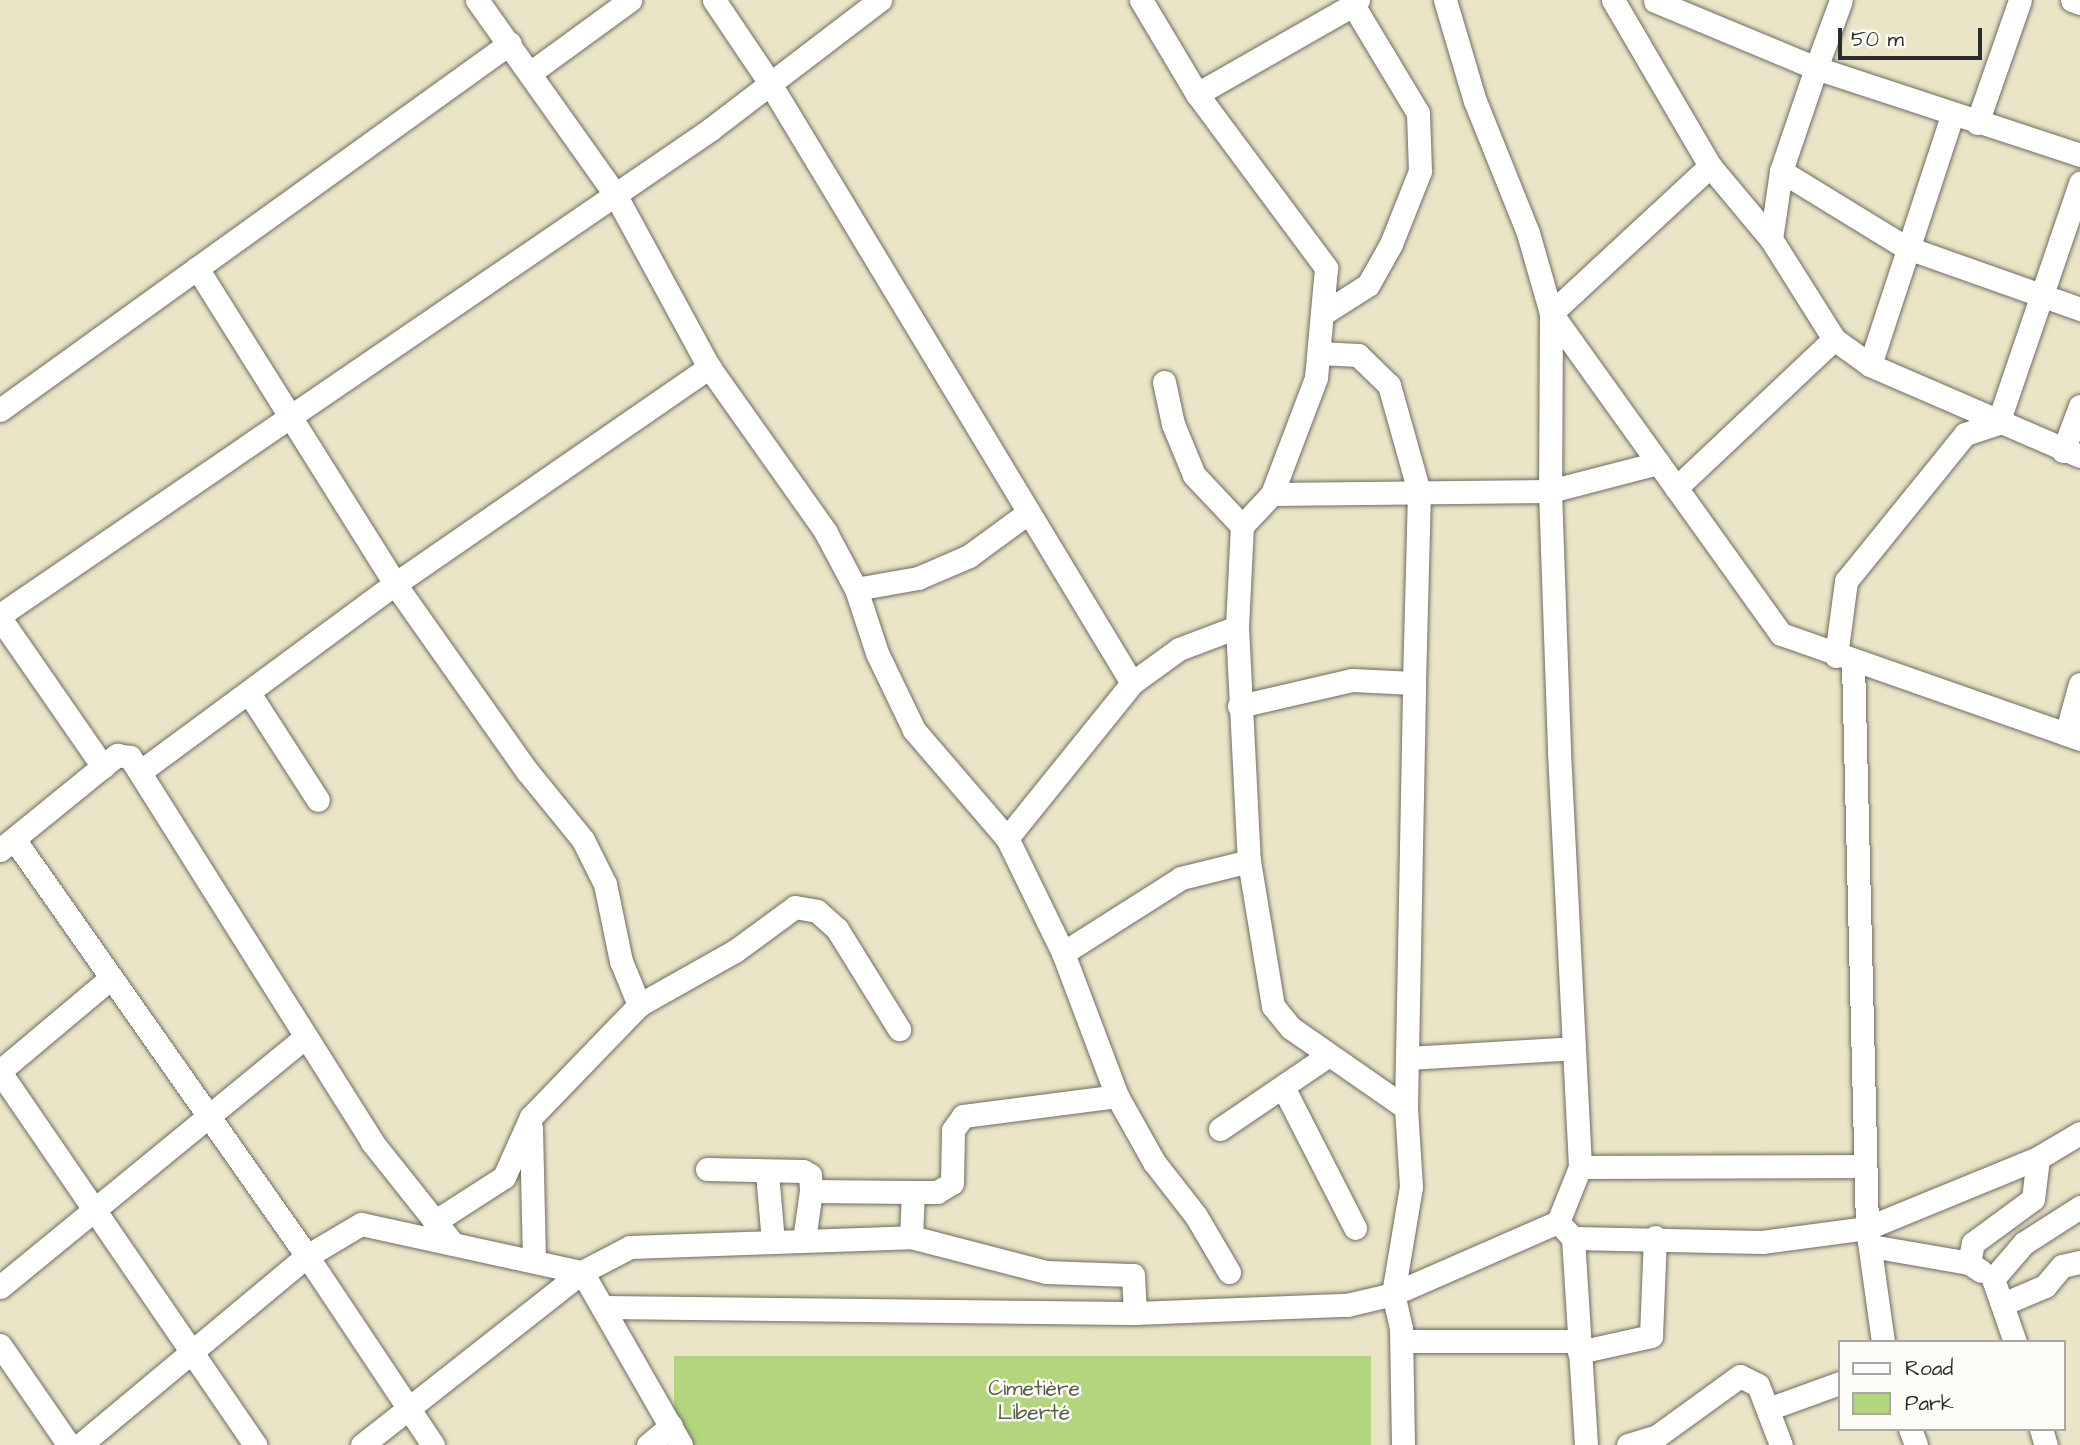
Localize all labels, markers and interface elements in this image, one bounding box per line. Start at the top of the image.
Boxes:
scale bar [1842,14,1986,58]
text: 50 m [1851,25,1904,54]
legend [1839,1340,2066,1431]
text: Road [1905,1354,1953,1383]
park label: Cimetière Liberté [988,1376,1080,1426]
text: Park [1905,1389,1954,1418]

